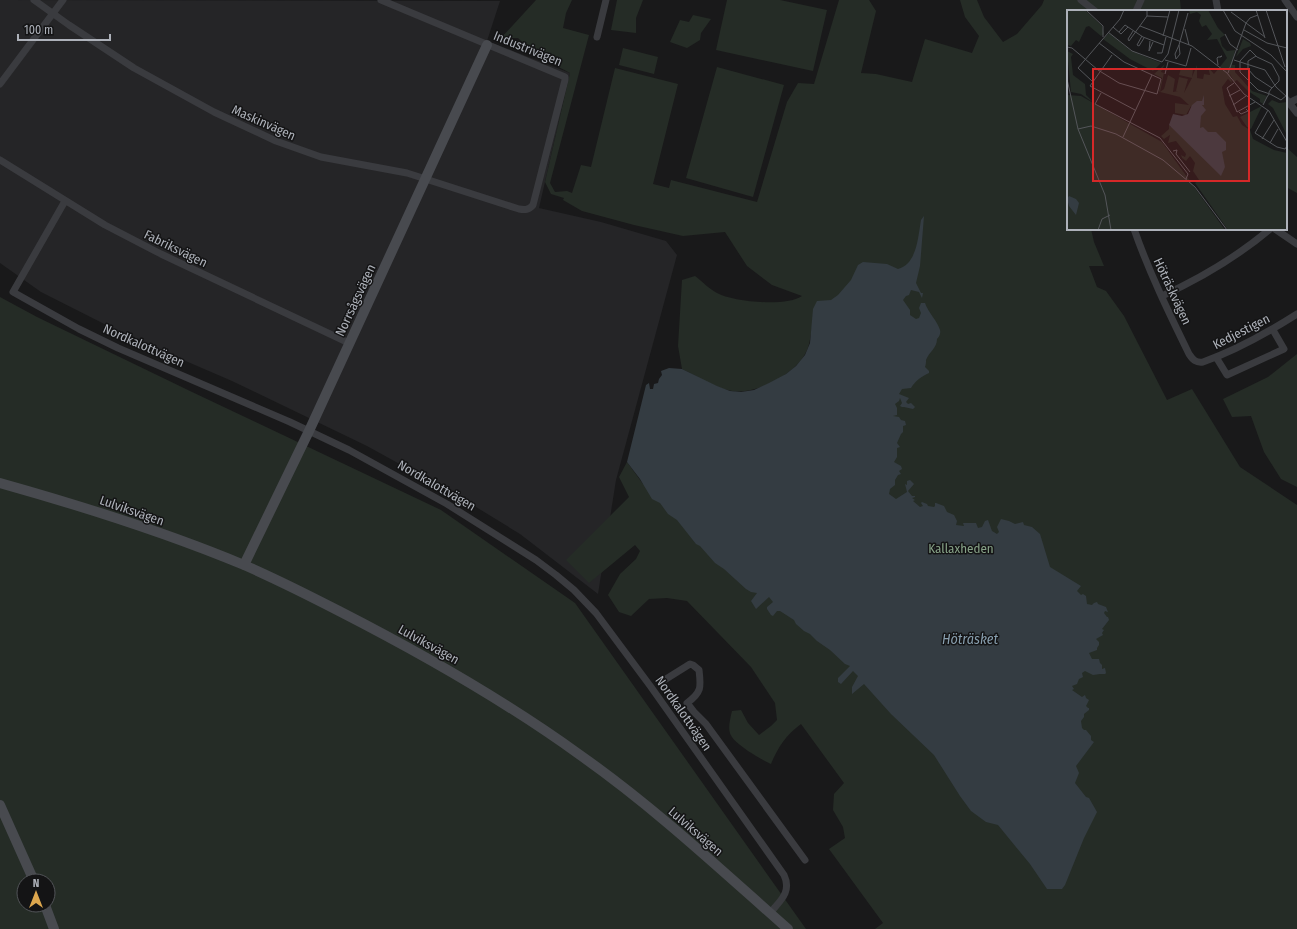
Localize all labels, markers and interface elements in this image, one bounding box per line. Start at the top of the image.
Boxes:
inset map [1067,10,1287,230]
scale bar [18,16,110,42]
text: 100 m [24,23,53,37]
street label: Industrivägen [491,28,564,69]
street label: Maskinvägen [230,102,298,143]
street label: Fabriksvägen [142,227,210,270]
street label: Höträskvägen [1151,255,1195,327]
street label: Norrsågsvägen [332,262,379,339]
street label: Kedjestigen [1210,311,1272,352]
street label: Nordkalottvägen [101,321,187,370]
street label: Nordkalottvägen [395,457,478,514]
street label: Lulviksvägen [98,492,166,528]
park label: Kallaxheden [928,541,994,556]
street label: Lulviksvägen [396,622,462,667]
water label: Höträsket [942,631,999,648]
street label: Nordkalottvägen [652,673,715,753]
street label: Lulviksvägen [665,804,726,859]
north arrow [16,873,56,913]
text: N [33,877,39,890]

